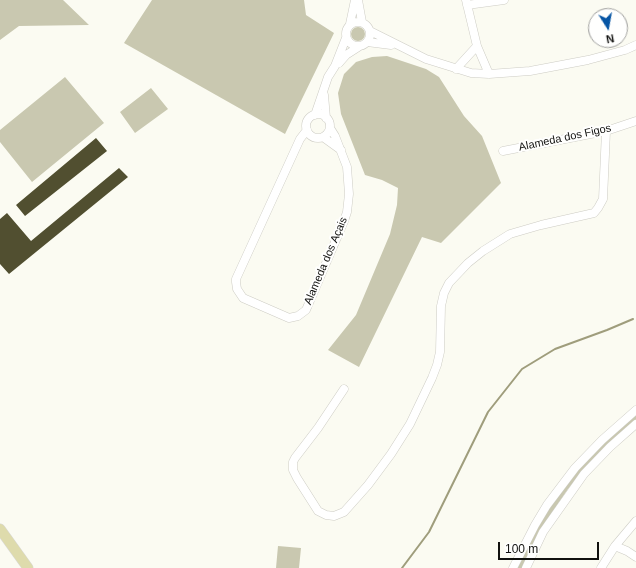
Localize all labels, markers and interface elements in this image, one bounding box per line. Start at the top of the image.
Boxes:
north arrow [588,8,628,48]
text: N [605,32,615,45]
street label: Alameda dos Figos [518,122,612,154]
street label: Alameda dos Açais [302,215,350,307]
scale bar [500,534,601,560]
text: 100 m [505,542,538,556]

